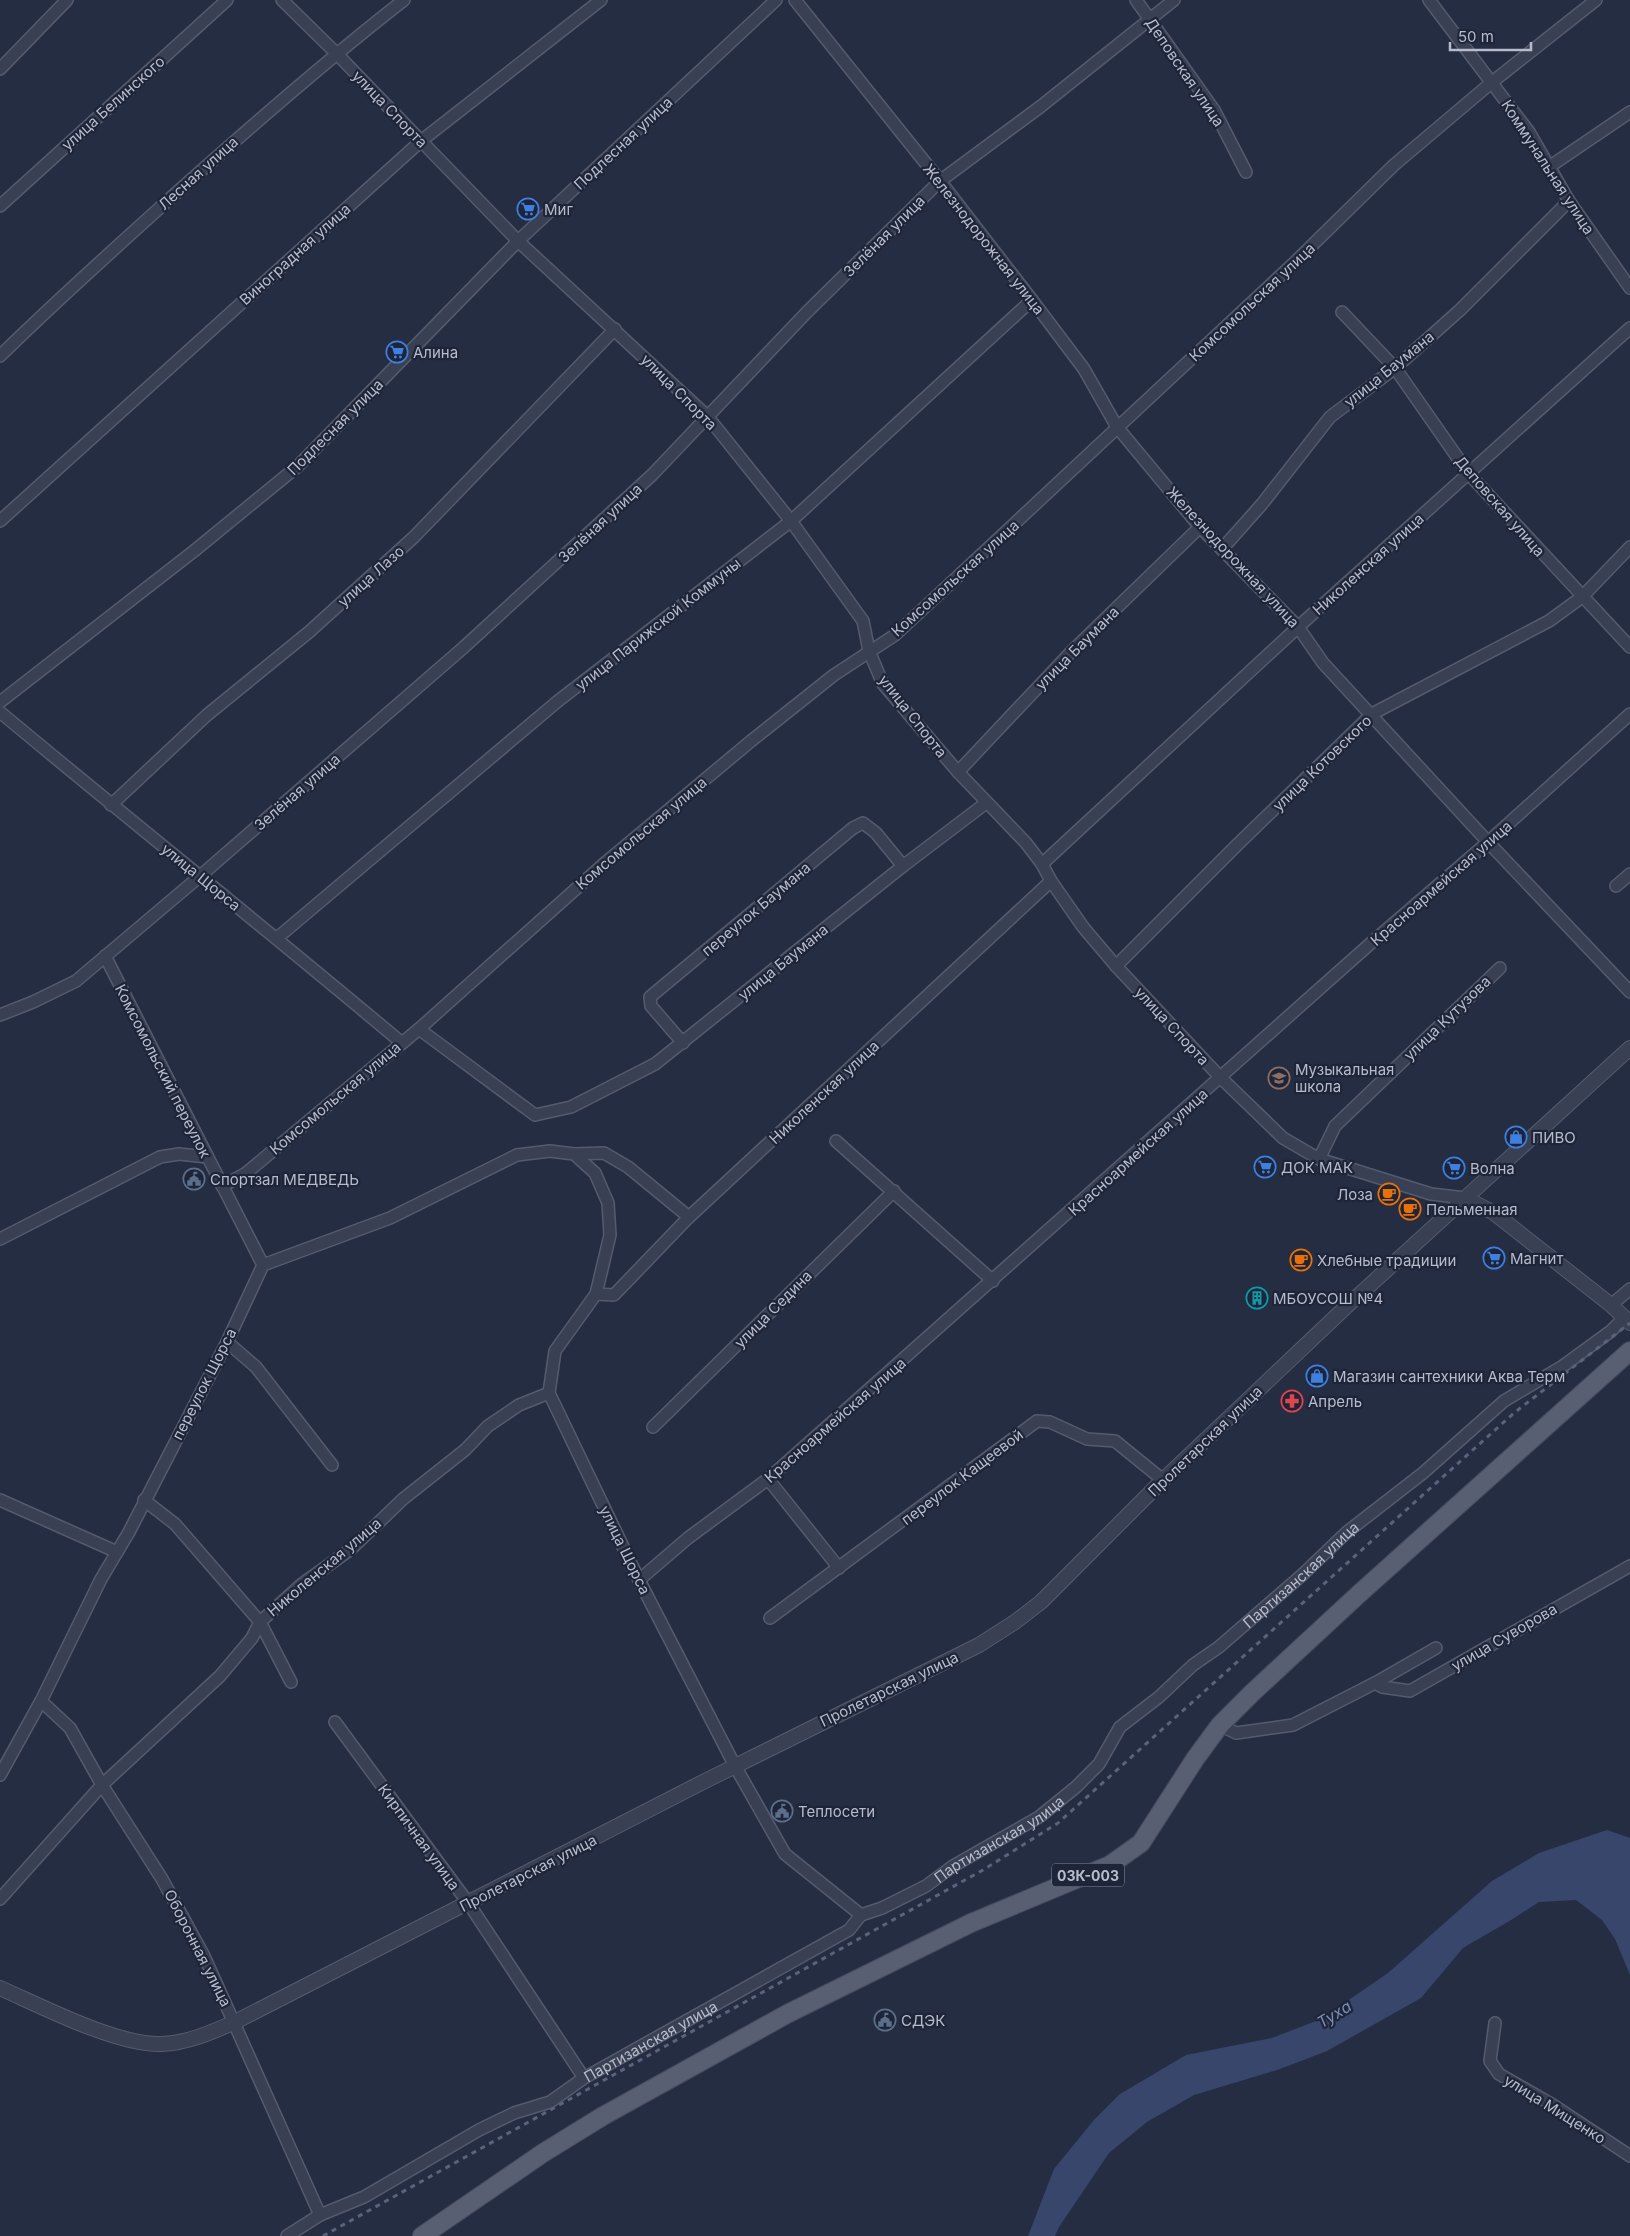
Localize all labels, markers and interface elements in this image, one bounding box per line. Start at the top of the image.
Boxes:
street label: Деповская улица [1141,14,1229,130]
scale bar [1450,20,1531,52]
text: 50 m [1458,27,1494,46]
street label: улица Белинского [57,52,169,154]
street label: улица Спорта [348,66,432,152]
street label: Подлесная улица [570,92,676,194]
street label: Коммунальная улица [1497,96,1599,238]
street label: Лесная улица [154,132,242,214]
street label: Железнодорожная улица [919,160,1049,318]
street label: Зелёная улица [839,191,929,281]
supermarket icon: Миг [516,197,540,221]
street label: Виноградная улица [236,199,354,309]
place label: Миг [544,200,573,219]
street label: Комсомольская улица [1185,239,1319,365]
street label: улица Баумана [1340,327,1438,411]
supermarket icon: Алина [385,340,409,364]
place label: Алина [413,343,458,362]
street label: улица Спорта [637,350,721,434]
street label: Подлесная улица [283,375,387,479]
street label: Деповская улица [1451,452,1549,560]
street label: Зелёная улица [554,479,646,567]
street label: Железнодорожная улица [1163,482,1303,632]
street label: Николенская улица [1308,509,1428,619]
street label: Комсомольская улица [887,516,1023,640]
street label: улица Лазо [334,541,408,611]
street label: улица Парижской Коммуны [572,554,744,694]
street label: улица Баумана [1031,602,1123,694]
street label: улица Спорта [875,671,951,761]
street label: улица Котовского [1269,711,1375,815]
street label: Зелёная улица [250,749,344,835]
street label: Комсомольская улица [572,773,710,893]
street label: Красноармейская улица [1366,816,1516,950]
street label: улица Щорса [157,839,245,915]
street label: переулок Баумана [698,858,814,960]
street label: улица Баумана [734,920,832,1004]
street label: улица Кутузова [1400,972,1494,1064]
street label: Комсомольский переулок [111,981,215,1161]
street label: улица Спорта [1131,983,1213,1069]
street label: Николенская улица [765,1036,883,1148]
street label: Комсомольская улица [266,1038,404,1158]
place label: Музыкальная школа [1295,1060,1394,1096]
school or university icon: Музыкальная школа [1267,1066,1291,1090]
street label: Красноармейская улица [1064,1084,1212,1220]
shop icon: ПИВО [1504,1125,1528,1149]
place label: ПИВО [1532,1128,1576,1147]
supermarket icon: ДОК МАК [1253,1155,1277,1179]
supermarket icon: Волна [1442,1156,1466,1180]
place label: ДОК МАК [1281,1158,1353,1177]
place label: Волна [1470,1159,1515,1178]
public building icon: Спортзал МЕДВЕДЬ [182,1167,206,1191]
place label: Спортзал МЕДВЕДЬ [210,1170,359,1189]
cafe icon: Лоза [1377,1182,1401,1206]
place label: Лоза [1337,1185,1373,1204]
cafe icon: Пельменная [1398,1197,1422,1221]
place label: Пельменная [1426,1200,1518,1219]
supermarket icon: Магнит [1482,1246,1506,1270]
cafe icon: Хлебные традиции [1289,1248,1313,1272]
place label: Магнит [1510,1249,1563,1268]
place label: Хлебные традиции [1317,1251,1456,1270]
street label: улица Седина [730,1266,816,1352]
building icon: МБОУСОШ №4 [1245,1286,1269,1310]
place label: МБОУСОШ №4 [1273,1289,1383,1308]
street label: переулок Щорса [168,1325,240,1443]
street label: Красноармейская улица [760,1353,910,1487]
shop icon: Магазин сантехники Аква Терм [1305,1364,1329,1388]
place label: Магазин сантехники Аква Терм [1333,1367,1565,1386]
street label: Пролетарская улица [1144,1382,1266,1500]
pharmacy icon: Апрель [1280,1389,1304,1413]
place label: Апрель [1308,1392,1362,1411]
street label: переулок Кащеевой [897,1425,1027,1529]
street label: улица Щорса [595,1502,655,1598]
street label: Николенская улица [263,1514,385,1620]
street label: Партизанская улица [1239,1517,1362,1632]
street label: улица Суворова [1448,1599,1560,1675]
street label: Пролетарская улица [817,1647,961,1731]
street label: Кирпичная улица [374,1780,464,1894]
street label: Партизанская улица [930,1791,1068,1886]
public building icon: Теплосети [770,1799,794,1823]
place label: Теплосети [798,1802,875,1821]
street label: Пролетарская улица [456,1830,600,1916]
road number: 03К-003 [1052,1864,1124,1886]
street label: Оборонная улица [160,1886,236,2010]
street label: Партизанская улица [580,1996,721,2086]
water label: Туха [1313,1996,1355,2032]
public building icon: СДЭК [873,2008,897,2032]
place label: СДЭК [901,2011,945,2030]
street label: улица Мищенко [1501,2070,1609,2148]

